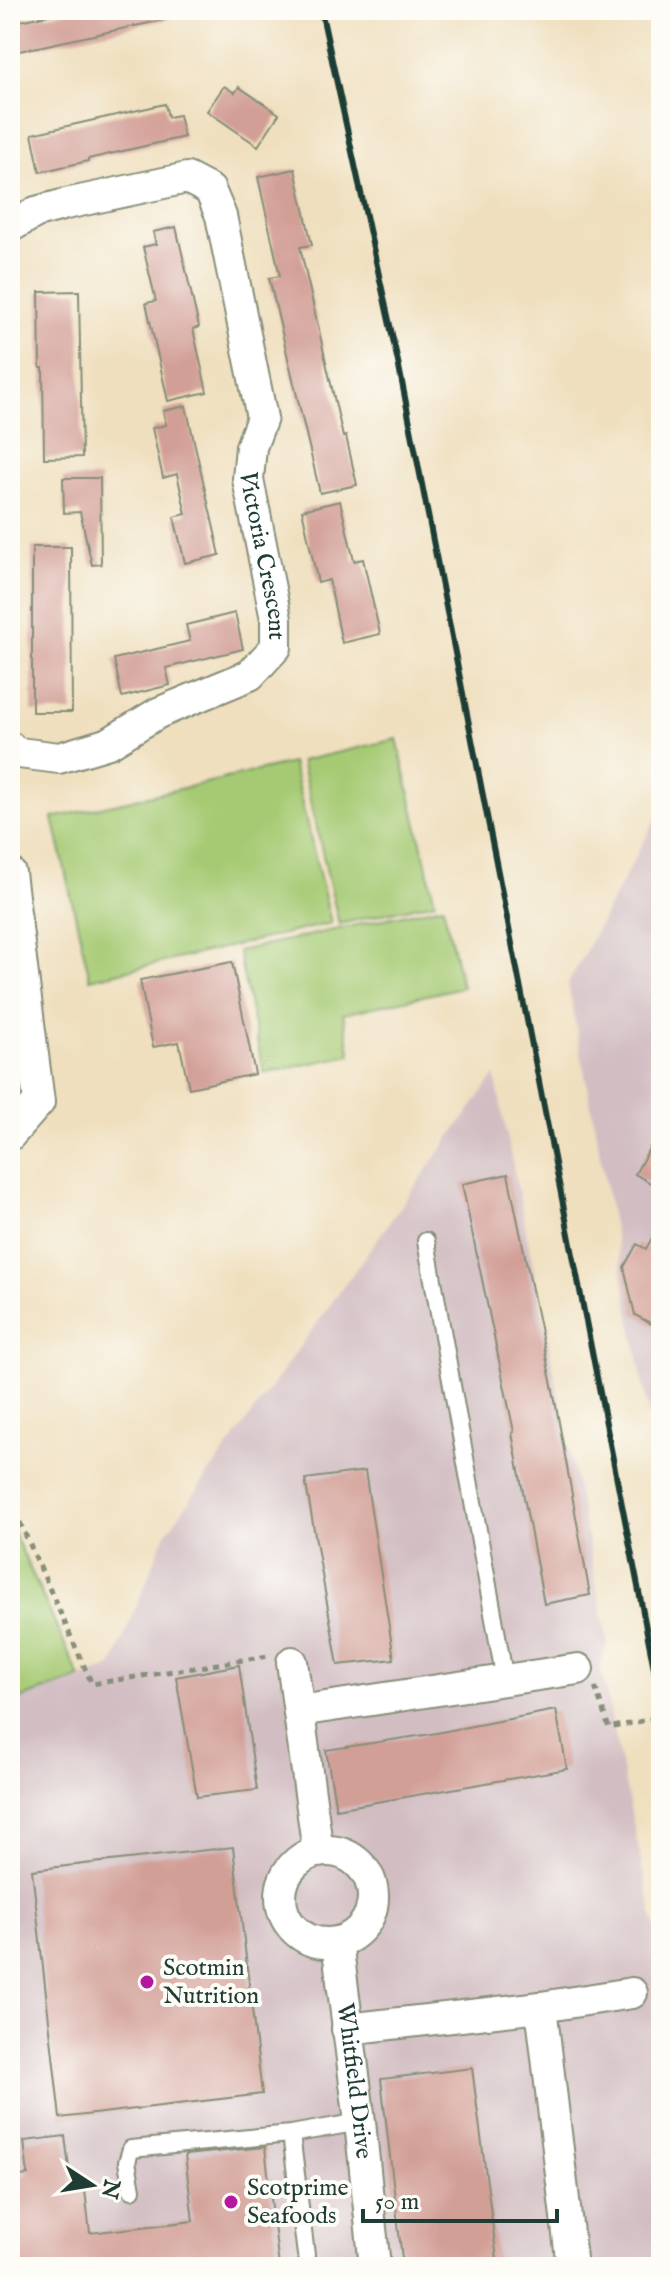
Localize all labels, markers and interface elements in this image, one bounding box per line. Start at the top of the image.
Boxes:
street label: Victoria Crescent [232,468,292,640]
place label: Scotmin Nutrition [163,1953,259,2012]
marker: Scotmin Nutrition [138,1973,156,1991]
street label: Whitfield Drive [329,2001,379,2160]
north arrow [52,2145,132,2225]
place label: Scotprime Seafoods [247,2173,348,2232]
scale bar [363,2173,557,2223]
text: N [94,2176,125,2201]
text: 50 m [375,2187,419,2218]
marker: Scotprime Seafoods [222,2193,240,2211]

